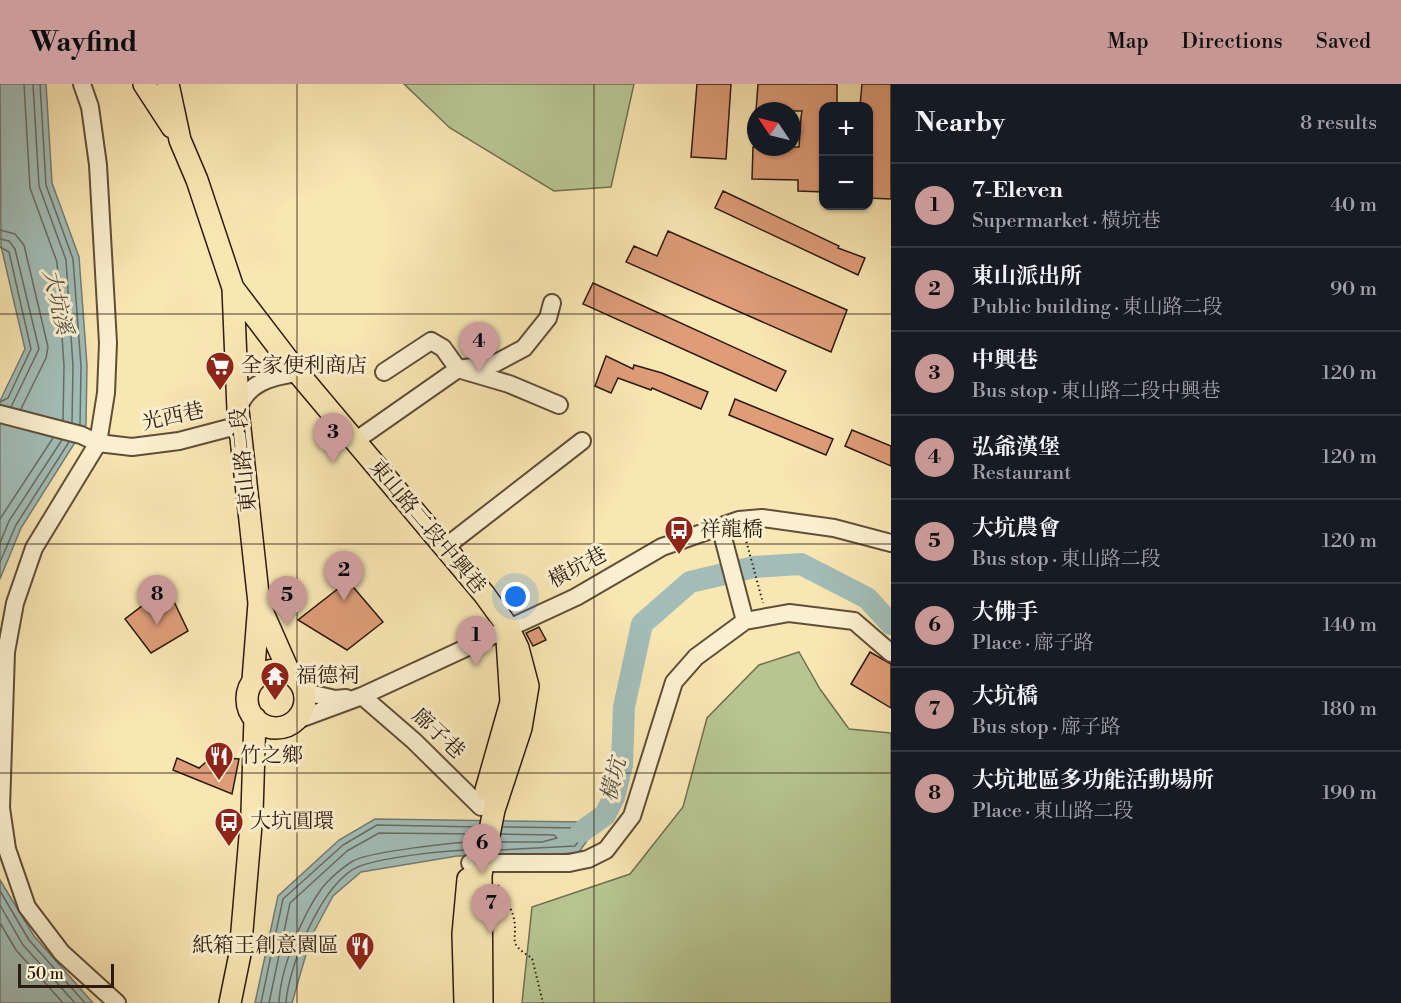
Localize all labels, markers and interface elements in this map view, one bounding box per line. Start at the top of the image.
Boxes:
text: Wayfind [30,25,138,60]
text: Map [1107,29,1149,55]
text: Directions [1182,29,1283,55]
text: Saved [1316,29,1371,55]
north arrow [747,102,801,156]
map controls [819,102,873,210]
button: + [819,102,873,156]
text: Nearby [915,107,1005,139]
text: 8 results [1300,111,1377,136]
button: − [819,156,873,210]
text: 7-Eleven [972,177,1063,204]
text: 1 [930,193,939,218]
text: 40 m [1330,193,1377,218]
text: Supermarket · 橫坑巷 [972,209,1161,234]
text: 東山派出所 [972,263,1082,290]
water label: 大坑溪 [36,267,78,339]
text: 2 [928,277,941,302]
text: 90 m [1330,277,1377,302]
text: Public building · 東山路二段 [972,295,1223,320]
pin: 4 [460,322,498,372]
text: 中興巷 [972,347,1038,374]
supermarket icon: 全家便利商店 [204,350,236,392]
place label: 全家便利商店 [241,353,367,379]
text: 3 [928,361,941,386]
text: 120 m [1322,361,1377,386]
text: Bus stop · 東山路二段中興巷 [972,379,1220,404]
street label: 光西巷 [139,398,207,436]
street label: 東山路二段 [226,406,262,514]
pin: 3 [314,414,352,463]
text: 弘爺漢堡 [972,434,1060,461]
text: 4 [928,445,941,470]
text: 120 m [1322,445,1377,470]
street label: 東山路二段中興巷 [363,454,491,600]
text: Restaurant [972,461,1071,486]
bus stop icon: 祥龍橋 [663,514,695,556]
text: 大坑農會 [972,515,1060,542]
place label: 祥龍橋 [700,517,763,543]
text: 5 [928,529,941,554]
text: 120 m [1322,529,1377,554]
street label: 橫坑巷 [544,542,612,594]
text: Bus stop · 東山路二段 [972,547,1160,572]
pin: 2 [324,552,364,601]
pin: 8 [138,576,176,625]
pin: 5 [268,576,306,626]
your location [501,582,530,611]
text: 大佛手 [972,599,1038,626]
text: 6 [928,613,941,638]
text: 140 m [1322,613,1377,638]
pin: 1 [456,616,496,666]
text: Place · 廍子路 [972,631,1093,656]
temple icon: 福德祠 [259,660,291,702]
place label: 福德祠 [296,663,359,689]
text: 大坑橋 [972,683,1038,710]
text: 7 [929,697,940,722]
text: 180 m [1322,697,1377,722]
street label: 廍子巷 [406,703,470,765]
text: Bus stop · 廍子路 [972,715,1120,740]
restaurant icon: 竹之鄉 [203,740,235,782]
place label: 竹之鄉 [240,743,303,769]
water label: 橫坑 [596,752,633,805]
text: 大坑地區多功能活動場所 [972,767,1214,794]
text: 8 [928,781,941,806]
text: 190 m [1322,781,1377,806]
text: Place · 東山路二段 [972,799,1133,824]
bus stop icon: 大坑圓環 [213,806,245,848]
place label: 大坑圓環 [250,809,334,835]
pin: 6 [462,824,502,874]
pin: 7 [472,884,510,934]
restaurant icon: 紙箱王創意園區 [344,930,376,972]
place label: 紙箱王創意園區 [192,933,339,959]
scale bar [18,961,114,988]
text: 50 m [27,964,64,984]

